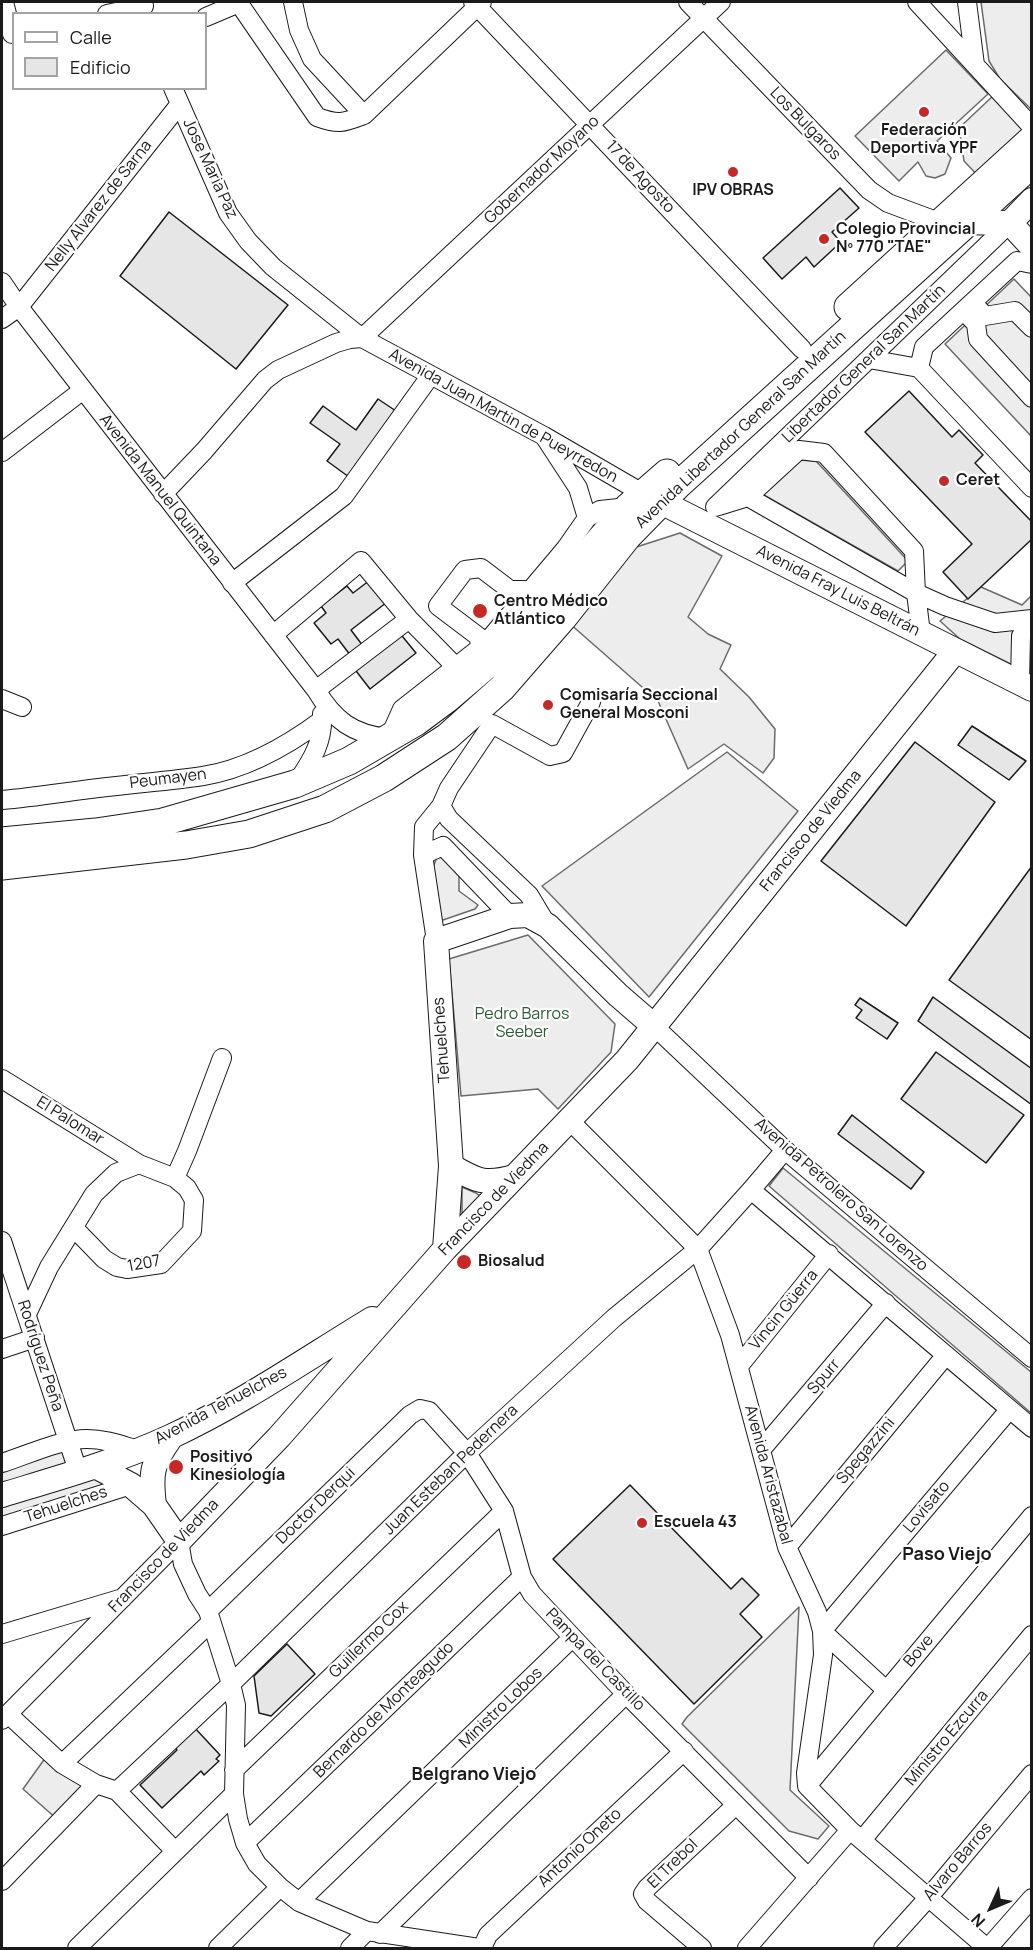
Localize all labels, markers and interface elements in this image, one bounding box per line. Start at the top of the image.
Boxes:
legend [12,12,207,90]
text: Calle [70,25,112,49]
text: Edificio [70,55,131,79]
street label: Los Bulgaros [765,84,845,164]
marker: Federación Deportiva YPF [917,105,931,119]
street label: Gobernador Moyano [481,112,603,228]
street label: Jose Maria Paz [178,116,242,222]
place label: Federación Deportiva YPF [870,121,978,159]
street label: Nelly Alvarez de Sarna [42,136,156,276]
street label: 17 de Agosto [601,137,679,217]
marker: IPV OBRAS [726,165,740,179]
place label: IPV OBRAS [692,181,774,201]
place label: Colegio Provincial Nº 770 "TAE" [836,220,976,258]
marker: Colegio Provincial Nº 770 "TAE" [817,232,831,246]
street label: Libertador General San Martín [778,281,950,447]
street label: Avenida Libertador General San Martín [632,327,850,533]
street label: Avenida Juan Martin de Pueyrredon [385,345,621,487]
street label: Avenida Manuel Quintana [95,410,225,570]
place label: Ceret [956,471,1000,491]
marker: Ceret [937,474,951,488]
street label: Avenida Fray Luis Beltrán [753,541,923,641]
place label: Centro Médico Atlántico [494,592,608,630]
marker: Centro Médico Atlántico [471,602,489,620]
place label: Comisaría Seccional General Mosconi [560,686,718,724]
marker: Comisaría Seccional General Mosconi [541,698,555,712]
street label: Peumayen [129,765,207,793]
street label: Francisco de Viedma [756,767,866,895]
street label: Tehuelches [429,997,455,1083]
park label: Pedro Barros Seeber [475,1005,569,1043]
street label: El Palomar [33,1093,107,1149]
street label: Avenida Petrolero San Lorenzo [750,1114,932,1276]
street label: Francisco de Viedma [435,1138,553,1260]
street label: 1207 [126,1251,162,1277]
place label: Biosalud [478,1252,545,1272]
marker: Biosalud [455,1253,473,1271]
street label: Vincin Güerra [746,1266,822,1354]
street label: Rodríguez Peña [13,1298,67,1414]
street label: Spurr [804,1355,844,1399]
street label: Avenida Tehuelches [152,1363,290,1449]
street label: Juan Esteban Pedernera [380,1401,522,1539]
street label: Avenida Aristazabal [740,1403,796,1547]
street label: Spegazzini [833,1414,899,1488]
place label: Positivo Kinesiología [190,1448,285,1486]
marker: Positivo Kinesiología [167,1458,185,1476]
street label: Doctor Derqui [273,1464,359,1548]
street label: Lovisato [900,1477,954,1537]
street label: Tehuelches [22,1483,110,1527]
street label: Francisco de Viedma [105,1495,223,1617]
place label: Escuela 43 [654,1513,737,1533]
marker: Escuela 43 [635,1516,649,1530]
district label: Paso Viejo [902,1544,992,1566]
street label: Guillermo Cox [325,1598,413,1682]
street label: Pampa del Castillo [541,1605,649,1715]
street label: Bove [900,1631,938,1671]
street label: Bernardo de Monteagudo [310,1638,458,1782]
street label: Ministro Lobos [455,1663,547,1753]
street label: Ministro Ezcurra [901,1686,993,1790]
district label: Belgrano Viejo [412,1764,536,1786]
street label: Antonio Oneto [534,1804,626,1892]
street label: Alvaro Barros [920,1819,996,1905]
street label: El Trebol [644,1835,702,1893]
north arrow [961,1878,1021,1938]
text: N [966,1909,990,1932]

